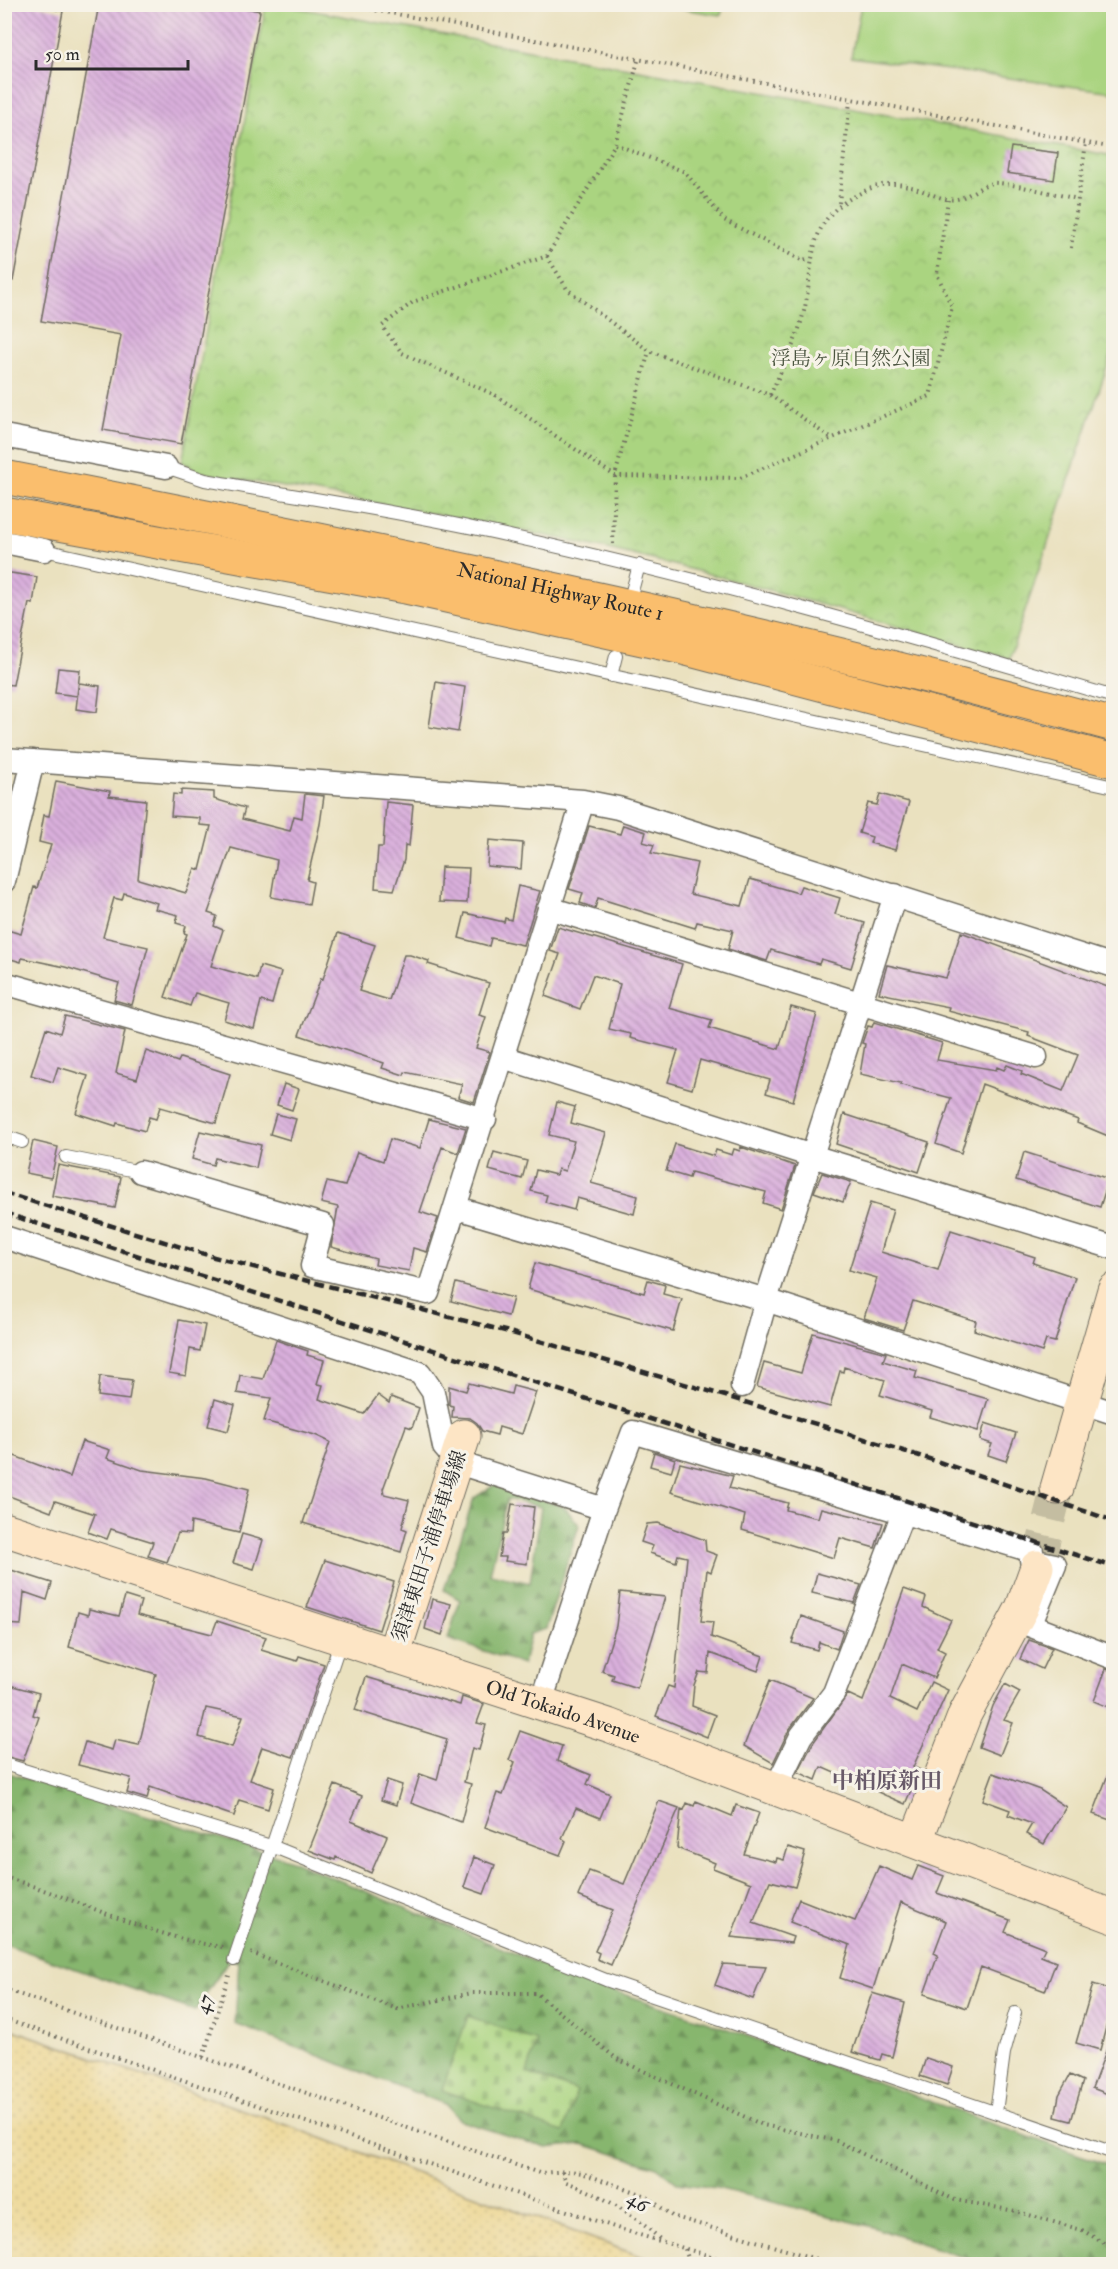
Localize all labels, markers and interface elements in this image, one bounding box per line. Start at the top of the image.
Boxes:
scale bar [36,33,188,71]
text: 50 m [45,43,80,66]
park label: 浮島ヶ原自然公園 [771,346,931,371]
street label: National Highway Route 1 [455,556,666,626]
street label: 須津東田子浦停車場線 [386,1447,472,1645]
street label: Old Tokaido Avenue [483,1674,644,1749]
district label: 中柏原新田 [832,1767,942,1795]
street label: 47 [189,1991,219,2017]
street label: 46 [622,2186,654,2219]

